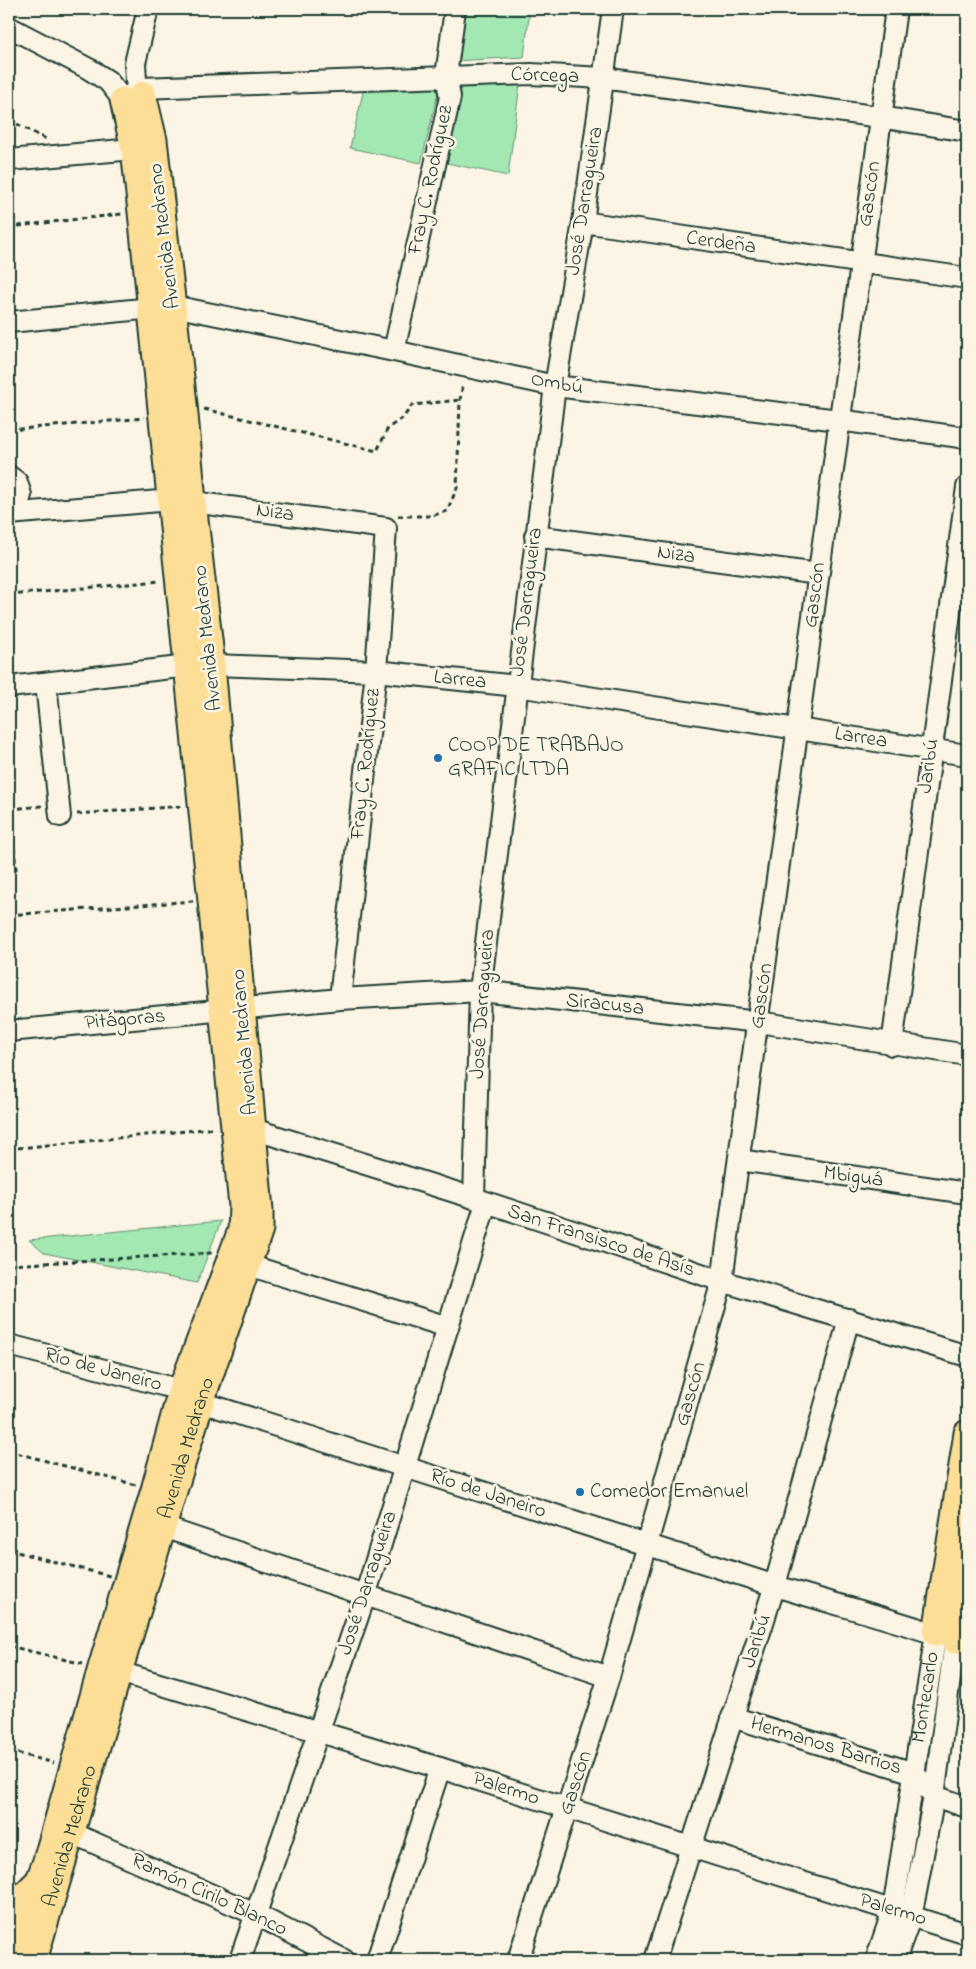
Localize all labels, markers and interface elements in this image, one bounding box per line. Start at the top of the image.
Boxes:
street label: Córcega [510,60,580,94]
street label: Fray C. Rodríguez [400,102,463,259]
street label: José Darragueira [558,125,614,278]
street label: Gascón [851,159,889,229]
street label: Avenida Medrano [141,161,189,311]
street label: Cerdeña [684,223,758,263]
street label: Ombú [528,365,586,403]
street label: Niza [254,495,296,531]
street label: José Darragueira [503,526,553,679]
street label: Niza [655,537,697,573]
street label: Gascón [796,561,834,629]
street label: Avenida Medrano [185,563,231,713]
street label: Larrea [432,662,488,698]
street label: Fray C. Rodríguez [343,687,391,842]
street label: Larrea [833,719,889,757]
place label: COOP DE TRABAJO GRAFIC LTDA [448,731,624,785]
street label: Jaribú [910,737,948,795]
marker: COOP DE TRABAJO GRAFIC LTDA [432,752,444,764]
street label: José Darragueira [463,928,505,1080]
street label: Gascón [743,961,781,1031]
street label: Avenida Medrano [224,968,266,1116]
street label: Siracusa [564,986,646,1024]
street label: Pitágoras [83,1002,167,1040]
street label: Mbiguá [821,1158,885,1198]
street label: San Fransisco de Asís [503,1196,699,1286]
street label: Río de Janeiro [41,1340,165,1400]
street label: Gascón [668,1358,714,1430]
street label: Avenida Medrano [151,1373,223,1523]
street label: Río de Janeiro [426,1461,550,1527]
place label: Comedor Emanuel [590,1477,748,1507]
marker: Comedor Emanuel [574,1486,586,1498]
street label: José Darragueira [331,1507,407,1660]
street label: Jaribú [734,1610,780,1672]
street label: Montecarlo [904,1649,948,1745]
street label: Hermanos Barrios [747,1709,905,1783]
street label: Gascón [552,1747,600,1819]
street label: Avenida Medrano [35,1762,106,1911]
street label: Palermo [469,1764,543,1814]
street label: Ramón Cirilo Blanco [126,1846,292,1944]
street label: Palermo [856,1886,930,1934]

